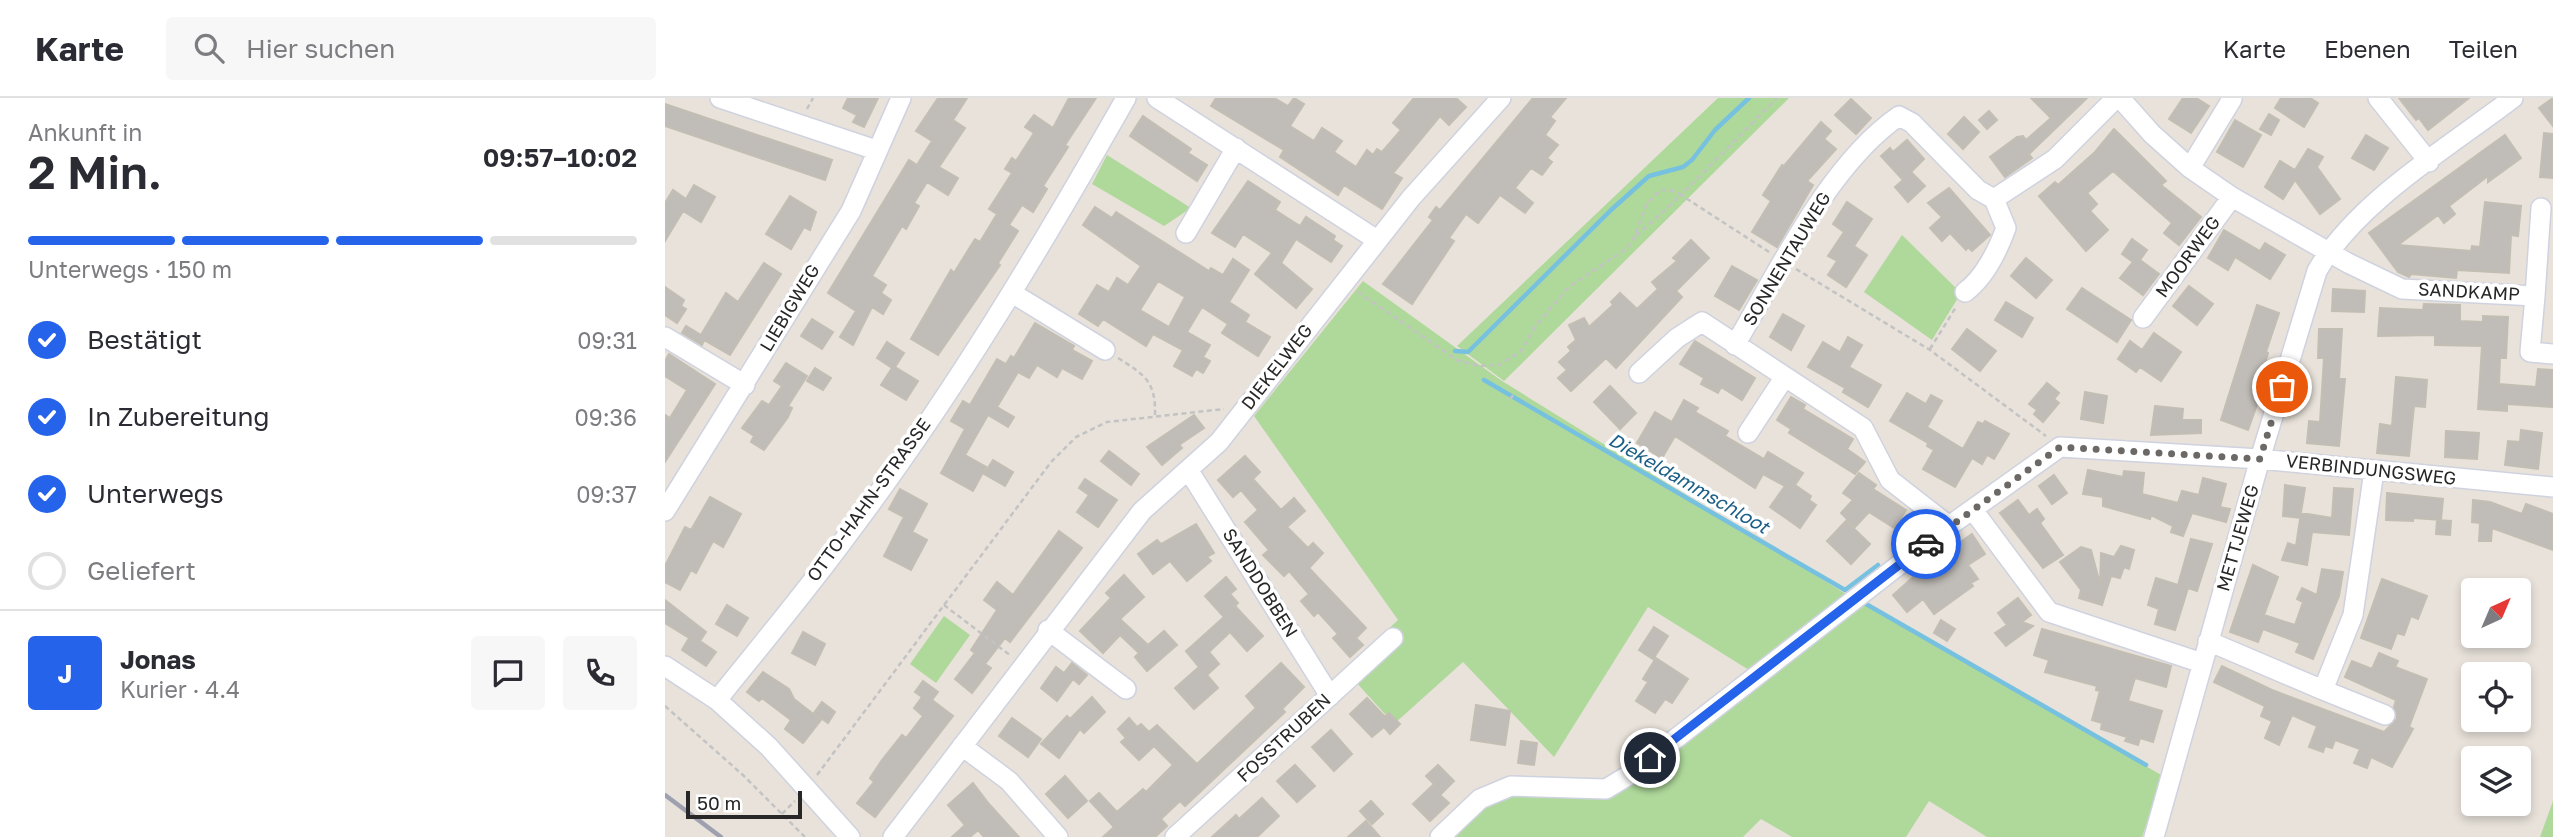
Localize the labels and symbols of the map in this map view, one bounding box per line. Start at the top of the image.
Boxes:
street label: SONNENTAUWEG [1738,188,1835,329]
street label: MOORWEG [2150,211,2224,301]
street label: LIEBIGWEG [754,260,824,355]
street label: SANDKAMP [2418,277,2520,305]
street label: DIEKELWEG [1236,319,1316,414]
pin [2252,357,2312,417]
street label: OTTO-HAHN-STRASSE [802,414,935,585]
water label: Diekeldammschloot [1605,427,1776,539]
street label: VERBINDUNGSWEG [2285,449,2457,489]
street label: METTJEWEG [2211,482,2263,594]
courier [1891,509,1961,579]
street label: SANDDOBBEN [1219,524,1303,641]
north arrow [2461,578,2531,648]
street label: FOSSTRUBEN [1232,688,1335,786]
pin [1620,728,1680,788]
scale bar [686,788,801,820]

